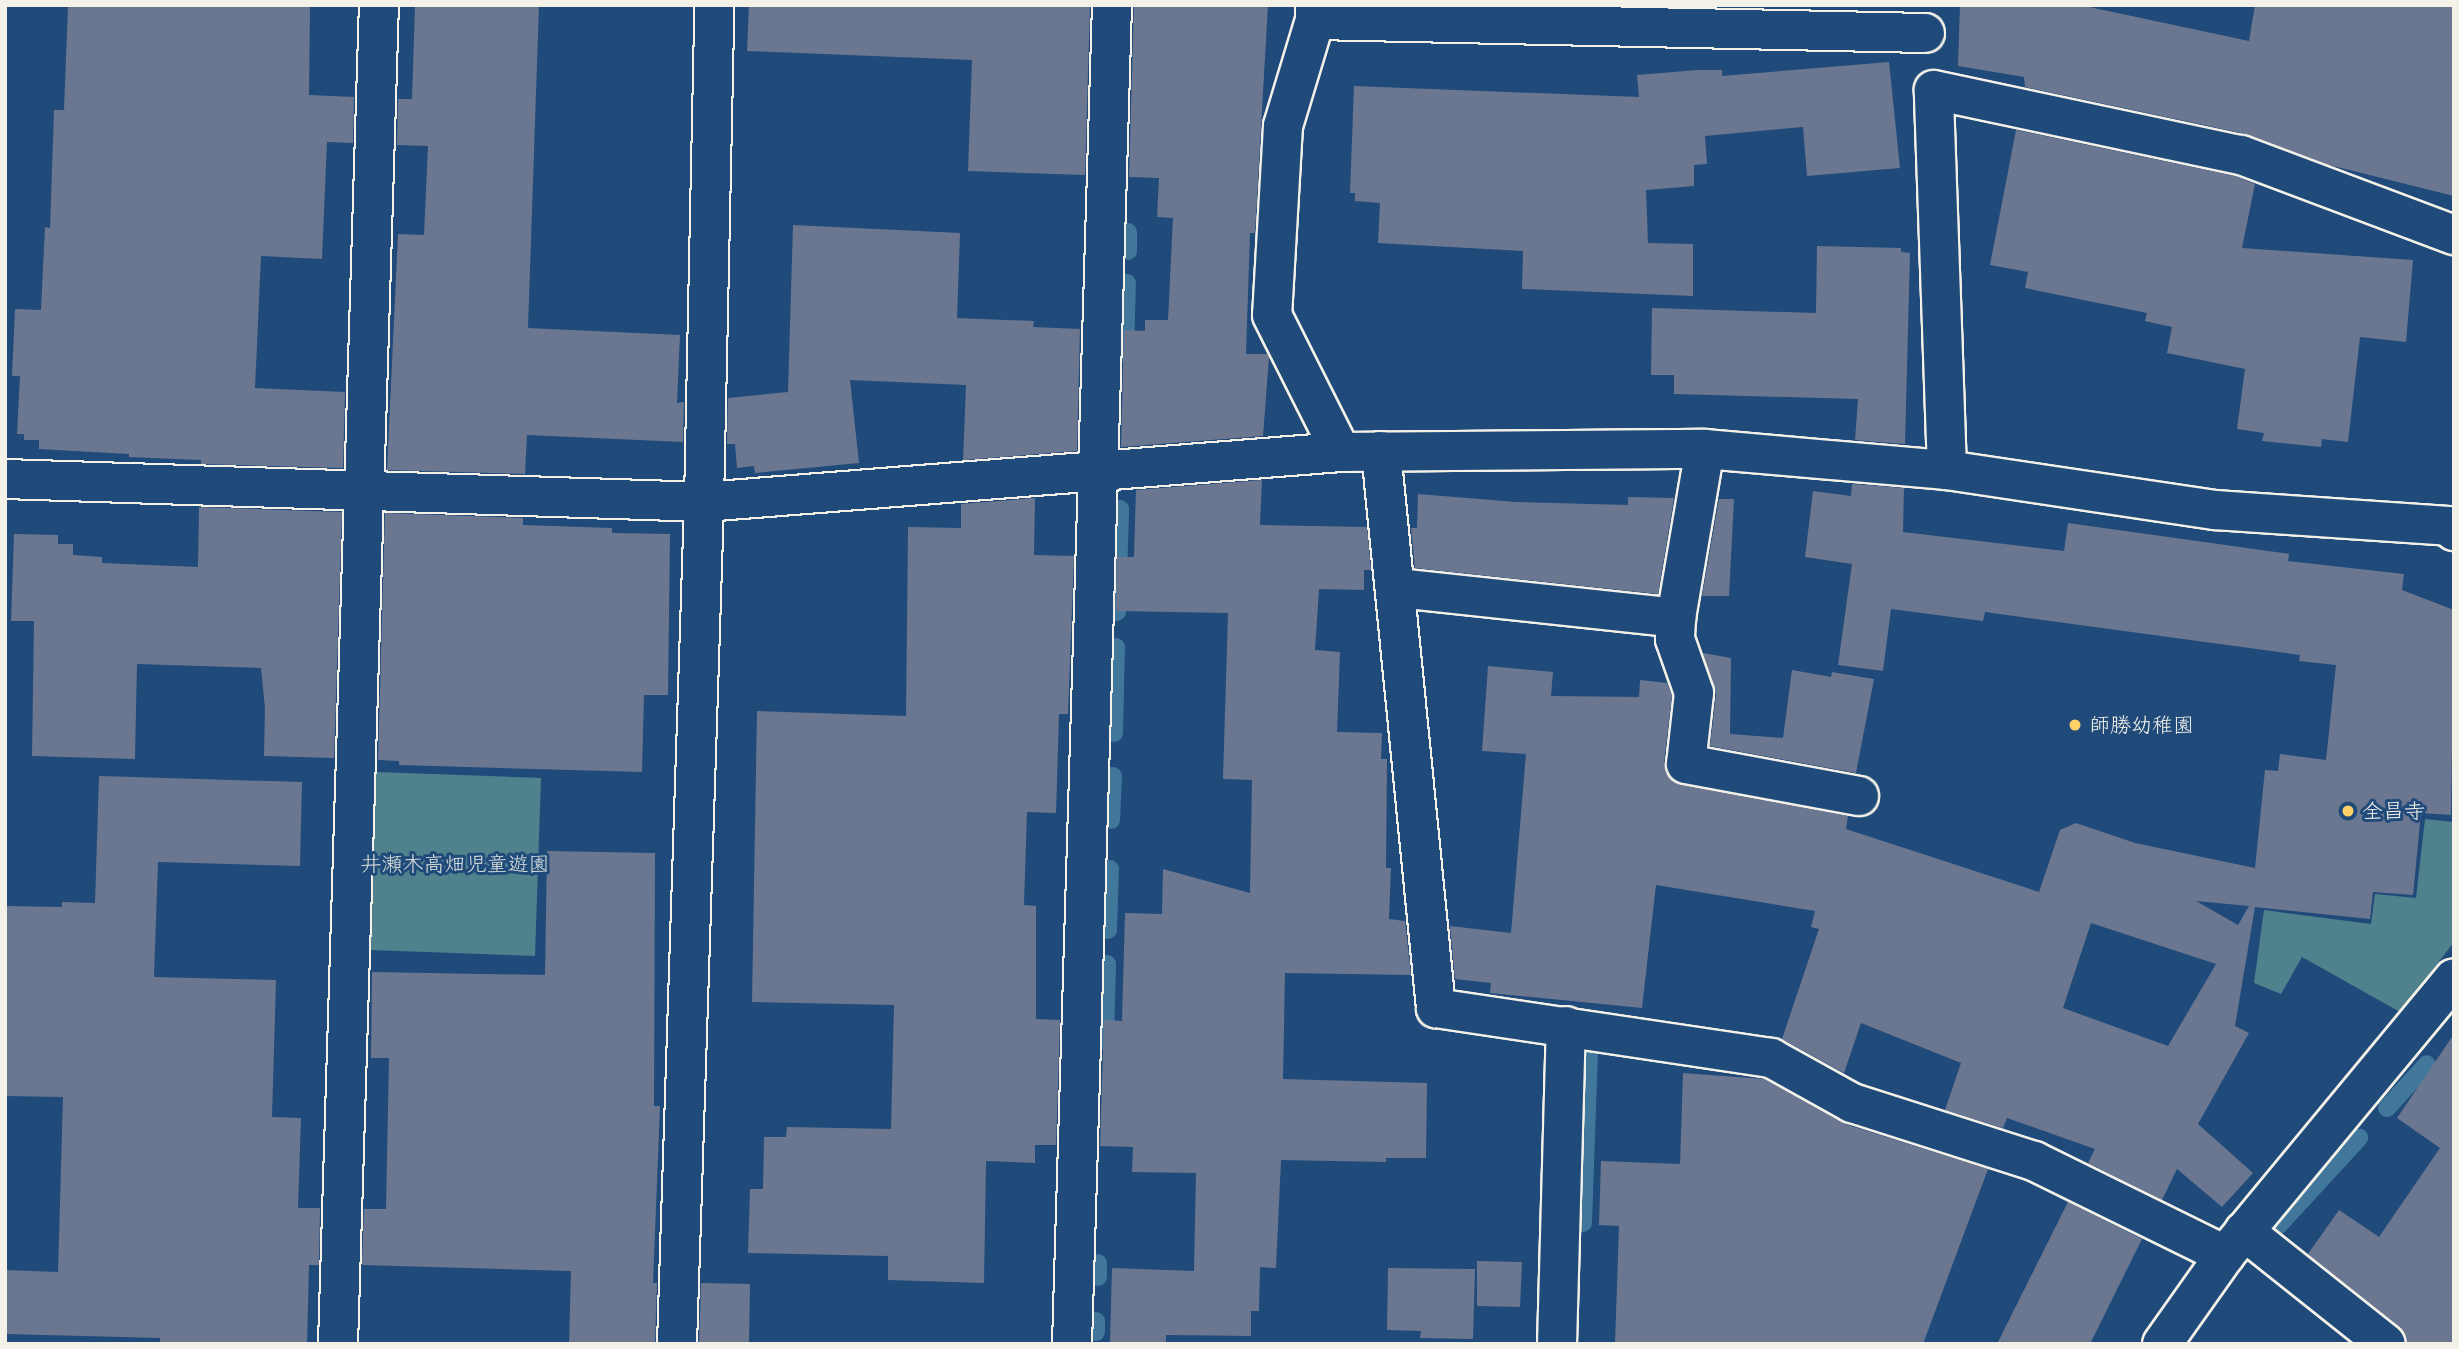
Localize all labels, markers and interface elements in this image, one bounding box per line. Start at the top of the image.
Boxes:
place label: 師勝幼稚園 [2089,712,2194,738]
marker: 師勝幼稚園 [2067,717,2083,733]
place label: 全昌寺 [2362,798,2425,824]
marker: 全昌寺 [2340,803,2356,819]
park label: 井瀬木高畑児童遊園 [361,851,549,877]

